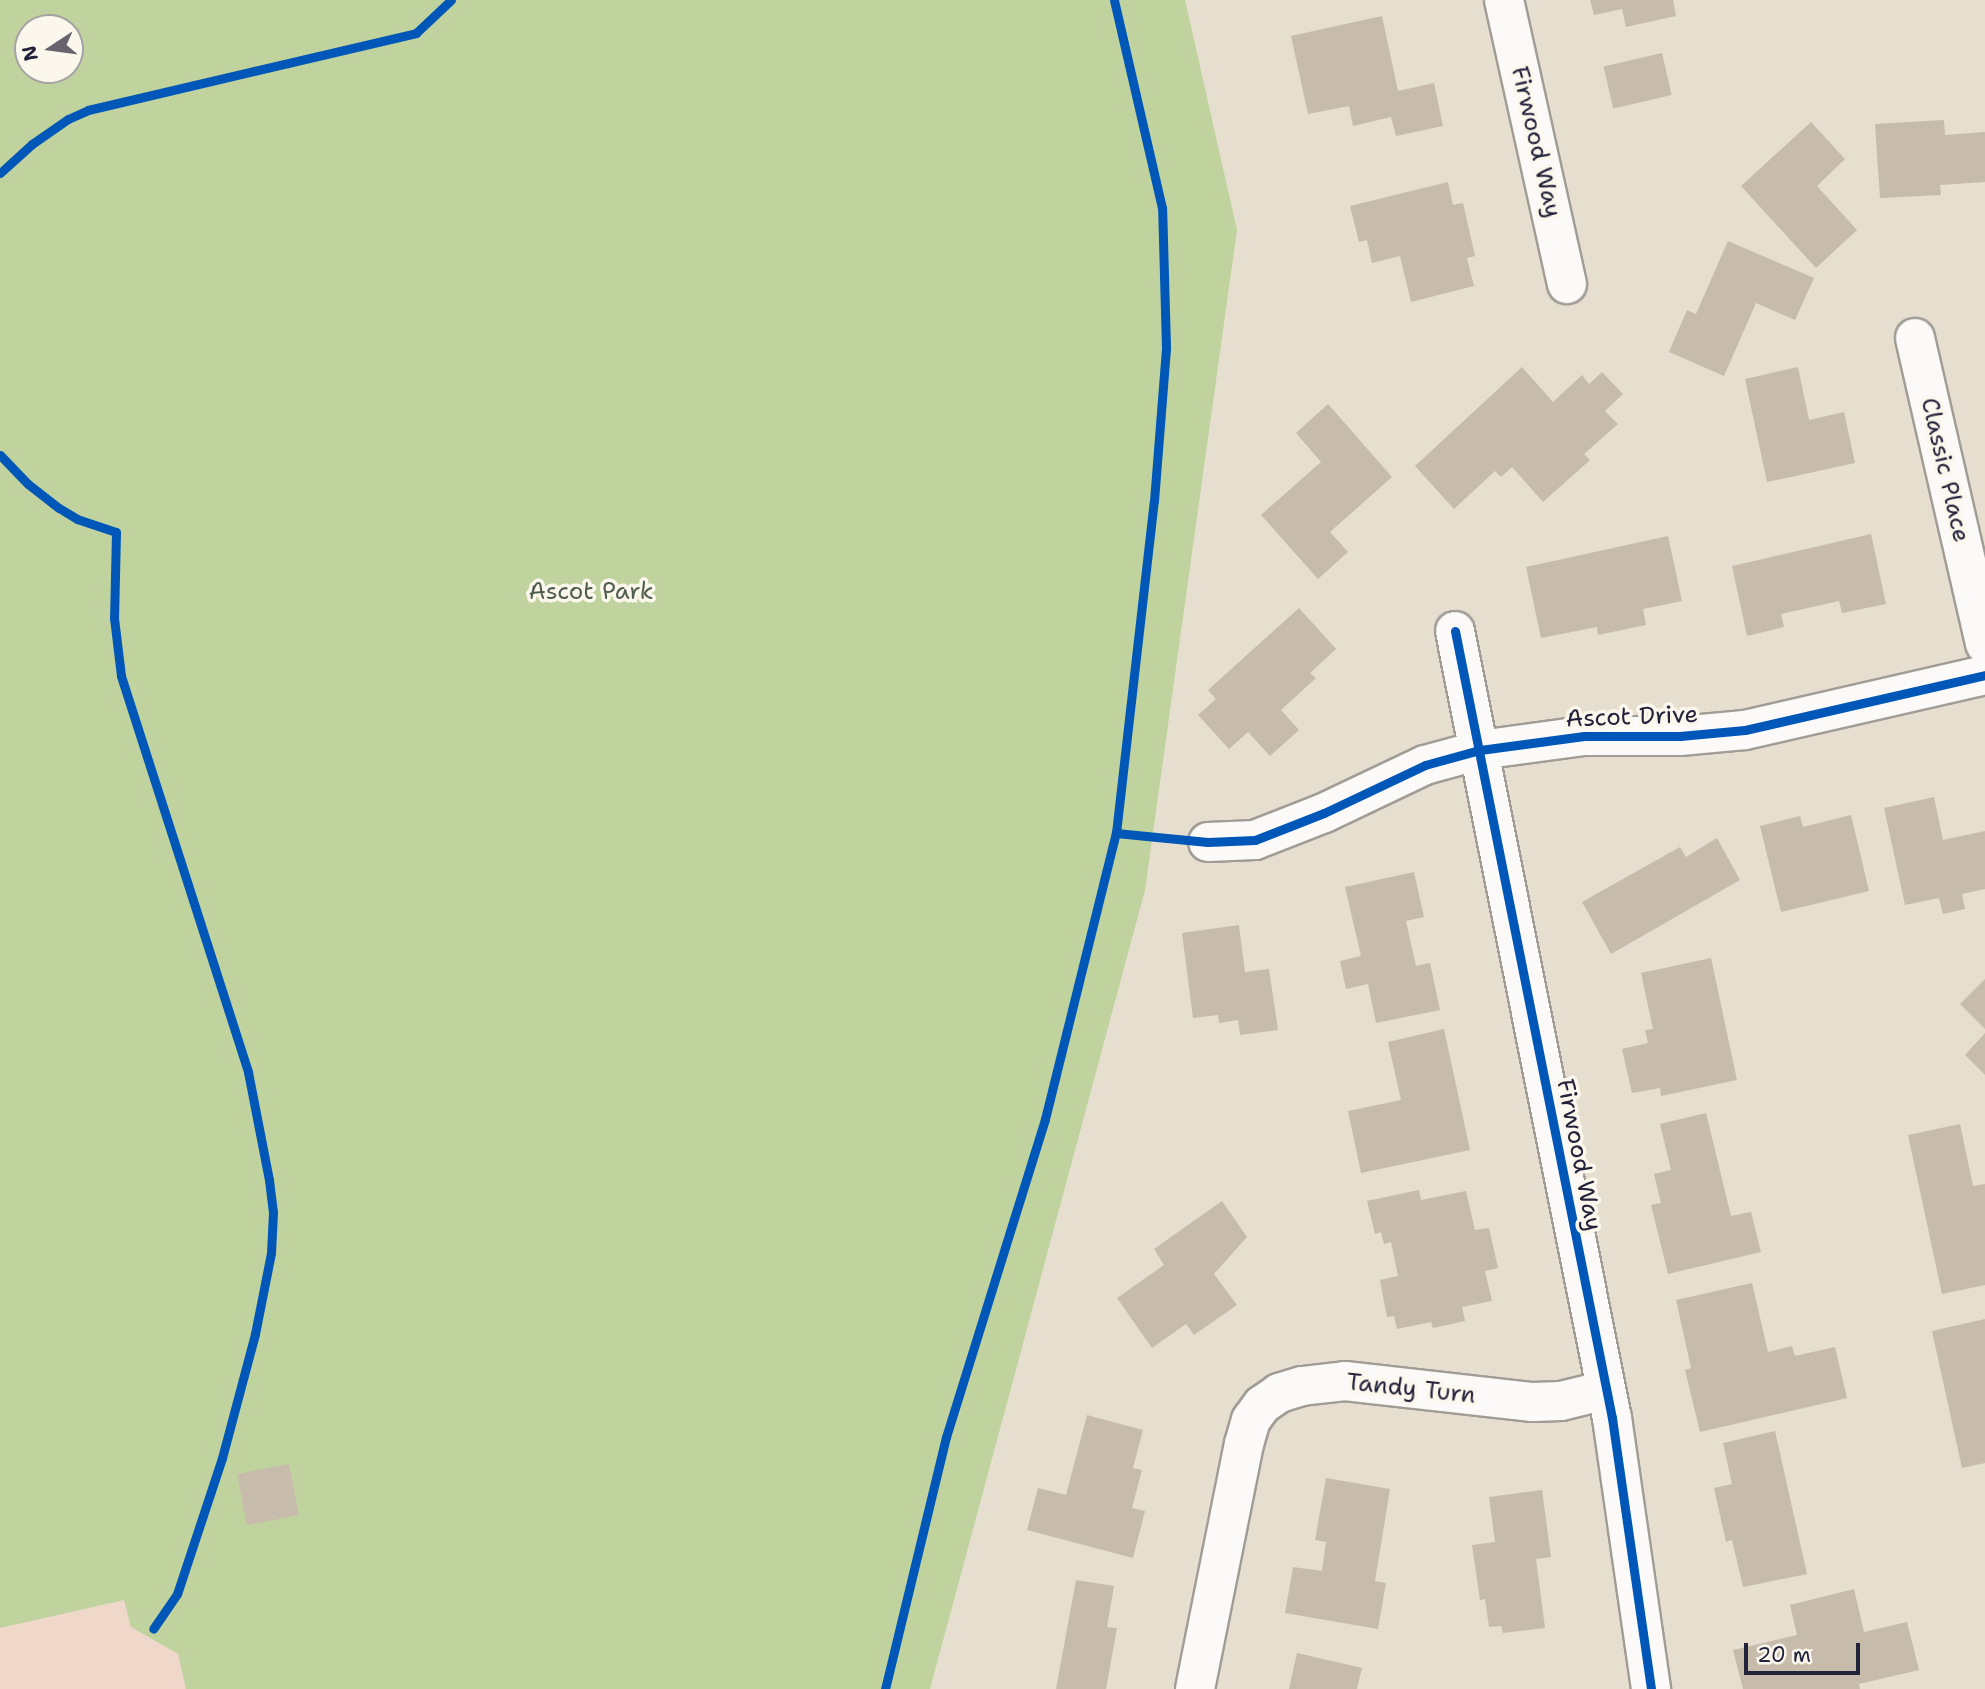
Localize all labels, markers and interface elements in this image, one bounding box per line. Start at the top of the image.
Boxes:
north arrow [14,14,84,84]
text: N [16,43,44,64]
street label: Firwood Way [1505,64,1567,220]
street label: Classic Place [1914,395,1976,545]
park label: Ascot Park [529,578,653,606]
street label: Ascot Drive [1565,700,1699,734]
street label: Firwood Way [1550,1077,1608,1233]
street label: Tandy Turn [1345,1368,1477,1410]
scale bar [1747,1630,1862,1674]
text: 20 m [1757,1641,1811,1669]

